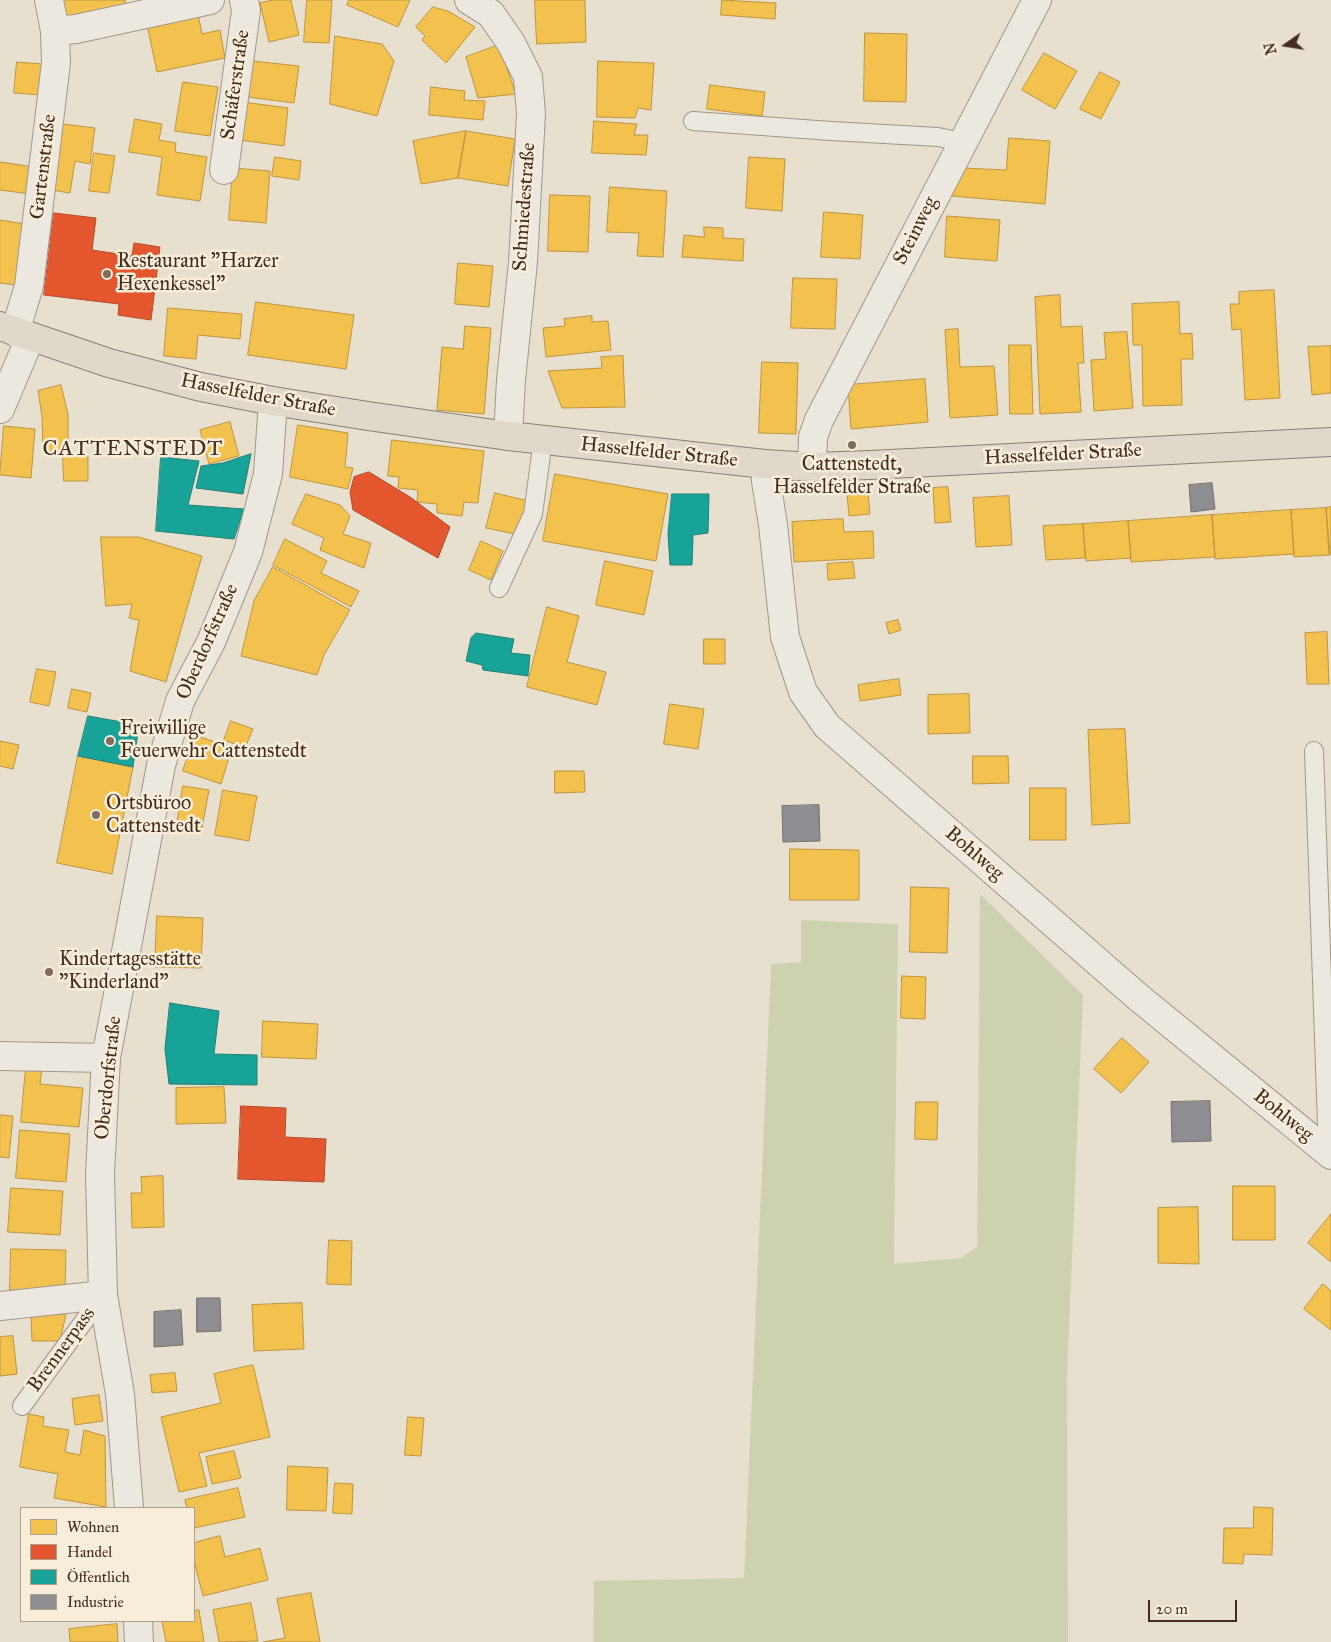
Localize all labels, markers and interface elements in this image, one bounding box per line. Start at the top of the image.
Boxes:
north arrow [1261,20,1311,70]
street label: Schäferstraße [216,28,256,142]
text: N [1261,41,1281,56]
street label: Gartenstraße [26,113,62,221]
street label: Schmiedestraße [509,142,541,272]
street label: Steinweg [889,193,943,269]
place label: Restaurant "Harzer Hexenkessel" [117,250,278,297]
marker: Restaurant "Harzer Hexenkessel" [101,268,113,280]
street label: Hasselfelder Straße [178,369,338,423]
street label: Hasselfelder Straße [579,433,739,473]
district label: CATTENSTEDT [41,437,225,463]
marker: Cattenstedt, Hasselfelder Straße [846,439,858,451]
street label: Hasselfelder Straße [984,439,1142,471]
place label: Cattenstedt, Hasselfelder Straße [773,453,931,500]
street label: Oberdorfstraße [172,580,244,704]
place label: Freiwillige Feuerwehr Cattenstedt [120,717,307,764]
marker: Freiwillige Feuerwehr Cattenstedt [104,735,116,747]
place label: Ortsbüroo Cattenstedt [106,792,201,839]
marker: Ortsbüroo Cattenstedt [90,809,102,821]
street label: Bohlweg [940,822,1008,886]
place label: Kindertagesstätte "Kinderland" [59,948,201,995]
marker: Kindertagesstätte "Kinderland" [43,966,55,978]
street label: Oberdorfstraße [91,1015,127,1141]
street label: Bohlweg [1248,1085,1318,1147]
street label: Brennerpass [23,1303,101,1397]
legend [20,1507,195,1622]
text: Wohnen [67,1518,119,1536]
text: Handel [67,1543,112,1561]
text: Öffentlich [67,1568,130,1586]
scale bar [1151,1590,1240,1622]
text: Industrie [67,1593,124,1611]
text: 20 m [1156,1600,1188,1618]

